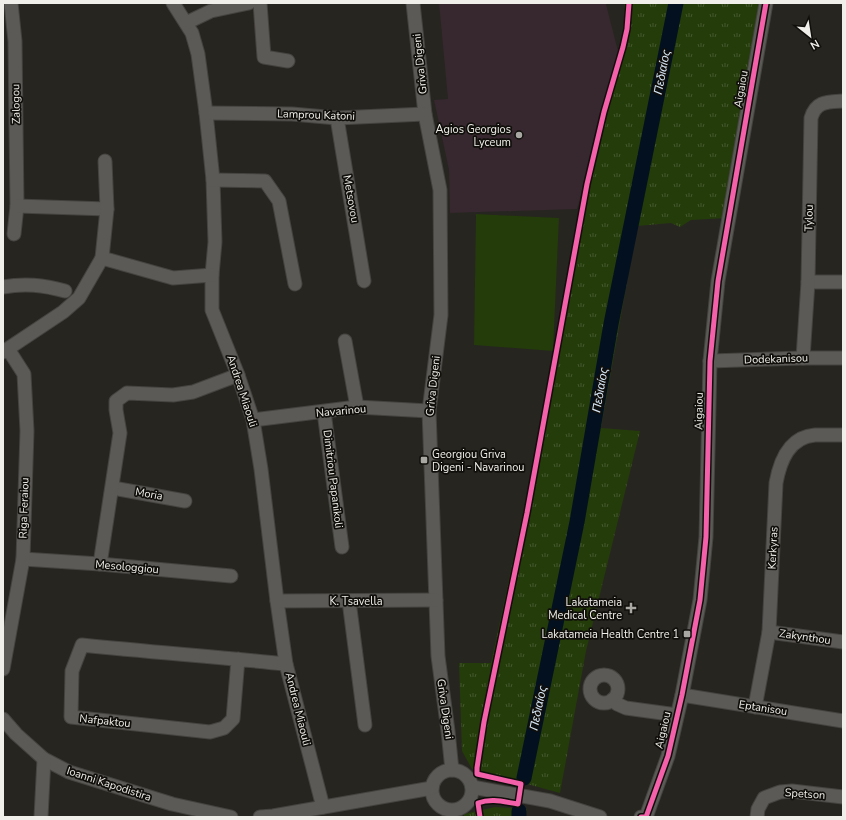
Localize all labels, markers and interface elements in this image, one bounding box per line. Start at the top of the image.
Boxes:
north arrow [790,16,830,56]
street label: Griva Digeni [409,33,431,95]
text: N [807,36,822,53]
water label: Πεδιαίος [650,48,674,96]
street label: Aigaiou [730,69,752,109]
street label: Zalogou [8,84,24,124]
street label: Lamprou Katoni [277,106,355,124]
place label: Agios Georgios Lyceum [436,122,511,150]
marker: Agios Georgios Lyceum [514,130,524,140]
street label: Metsovou [339,174,363,224]
street label: Tylou [801,204,817,232]
street label: Dodekanisou [744,350,808,368]
street label: Andrea Miaouli [223,353,261,429]
street label: Griva Digeni [422,355,444,417]
water label: Πεδιαίος [588,366,612,414]
street label: Aigaiou [691,392,707,430]
street label: Navarinou [315,401,367,421]
street label: Dimitriou Papanikoli [320,429,346,529]
place label: Georgiou Griva Digeni - Navarinou [432,447,524,475]
marker: Georgiou Griva Digeni - Navarinou [419,455,429,465]
street label: Riga Feraiou [15,477,33,539]
street label: Moria [134,484,164,504]
street label: Kerkyras [764,526,782,570]
street label: Mesologgiou [95,557,159,577]
street label: K. Tsavella [330,594,383,609]
place label: Lakatameia Medical Centre [548,595,622,623]
marker: Lakatameia Medical Centre [625,602,637,614]
street label: Zakynthou [778,626,832,648]
place label: Lakatameia Health Centre 1 [542,627,679,642]
marker: Lakatameia Health Centre 1 [682,629,692,639]
street label: Andrea Miaouli [282,671,314,747]
street label: Griva Digeni [433,678,457,740]
water label: Πεδιαίος [525,684,551,732]
street label: Eptanisou [738,697,788,719]
street label: Aigaiou [651,710,675,750]
street label: Nafpaktou [79,711,131,731]
street label: Ioanni Kapodistira [65,763,153,805]
street label: Spetson [784,785,826,803]

